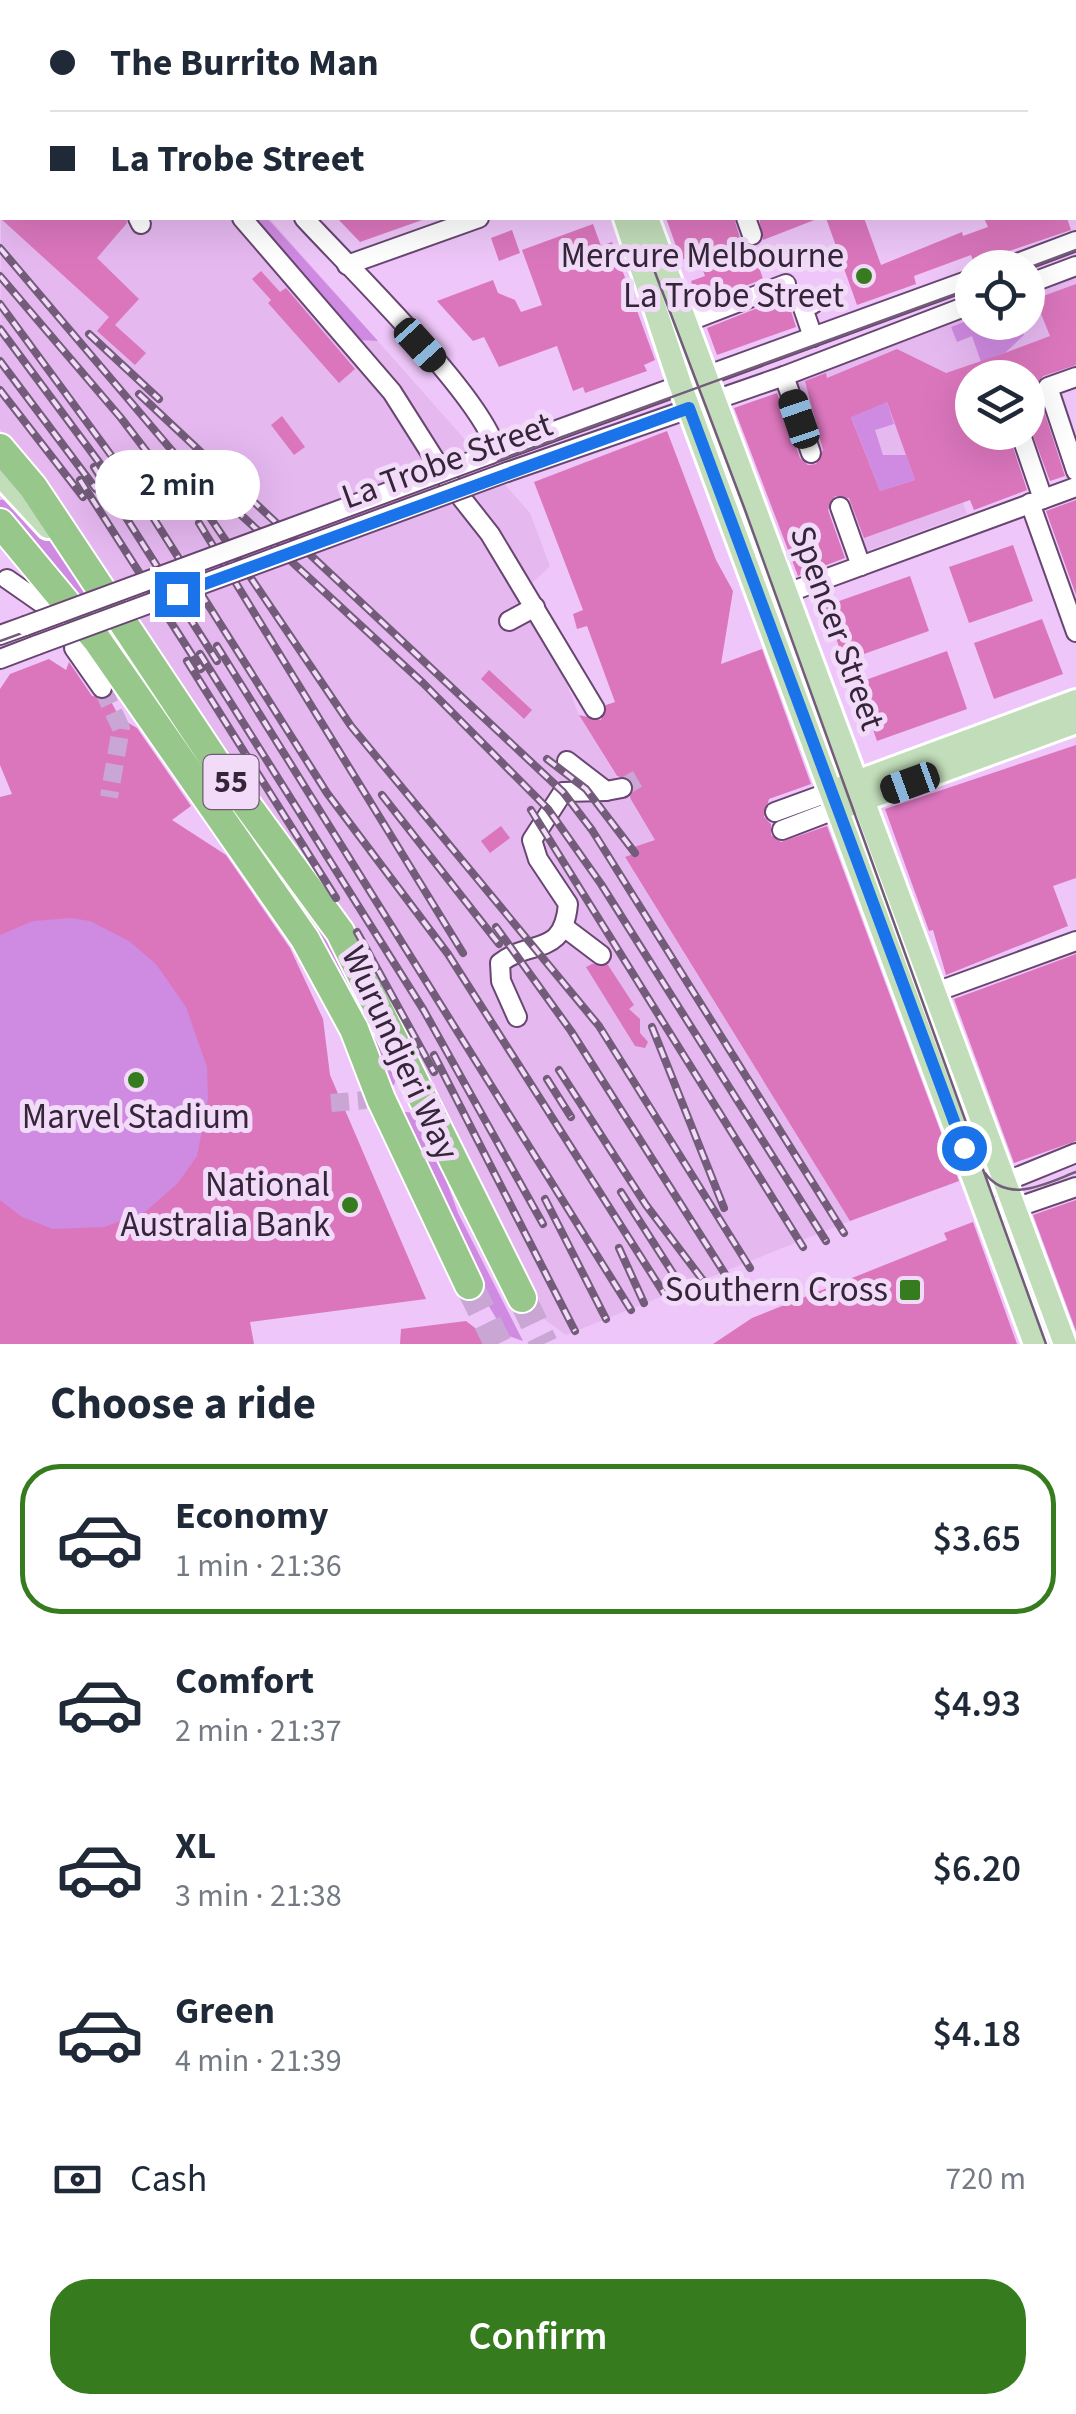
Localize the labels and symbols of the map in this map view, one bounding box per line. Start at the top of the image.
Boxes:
place label: Mercure Melbourne La Trobe Street [560,231,844,321]
marker: Mercure Melbourne La Trobe Street [853,265,875,287]
car [389,313,451,377]
car [775,386,823,452]
street label: La Trobe Street [335,400,560,522]
callout: 2 min [94,449,260,519]
street label: Spencer Street [777,519,897,737]
route end [155,572,200,617]
road number: 55 [204,755,258,809]
car [877,759,943,807]
street label: Wurundjeri Way [329,938,471,1168]
marker: Marvel Stadium [125,1069,147,1091]
place label: Marvel Stadium [22,1092,250,1142]
route start [942,1126,987,1171]
place label: National Australia Bank [121,1160,331,1250]
marker: National Australia Bank [339,1194,361,1216]
place label: Southern Cross [665,1265,888,1315]
marker: Southern Cross [897,1277,923,1303]

